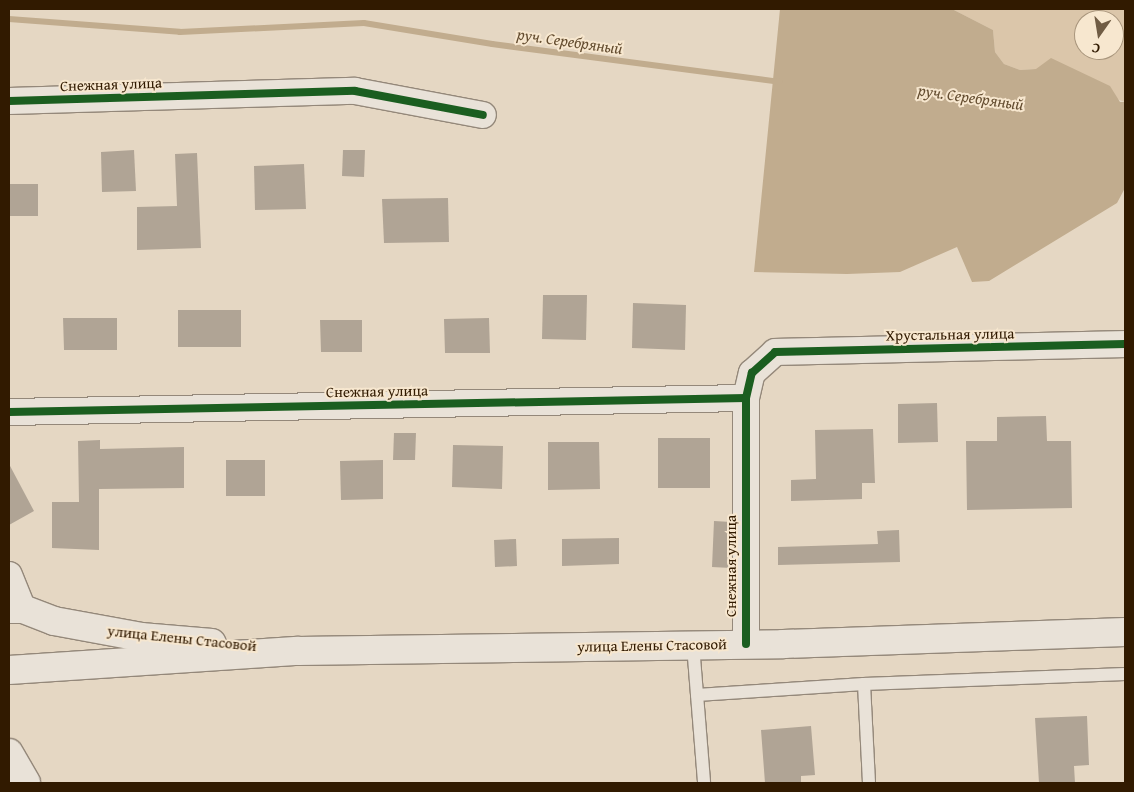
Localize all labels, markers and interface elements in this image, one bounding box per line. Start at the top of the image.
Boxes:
north arrow [1074,10,1124,60]
water label: руч. Серебряный [516,24,624,58]
text: С [1090,38,1102,59]
street label: Снежная улица [60,73,162,95]
water label: руч. Серебряный [917,80,1025,114]
street label: Хрустальная улица [886,324,1014,344]
street label: Снежная улица [326,381,428,401]
street label: Снежная улица [722,515,740,617]
street label: улица Елены Стасовой [107,621,257,655]
street label: улица Елены Стасовой [577,635,727,655]

